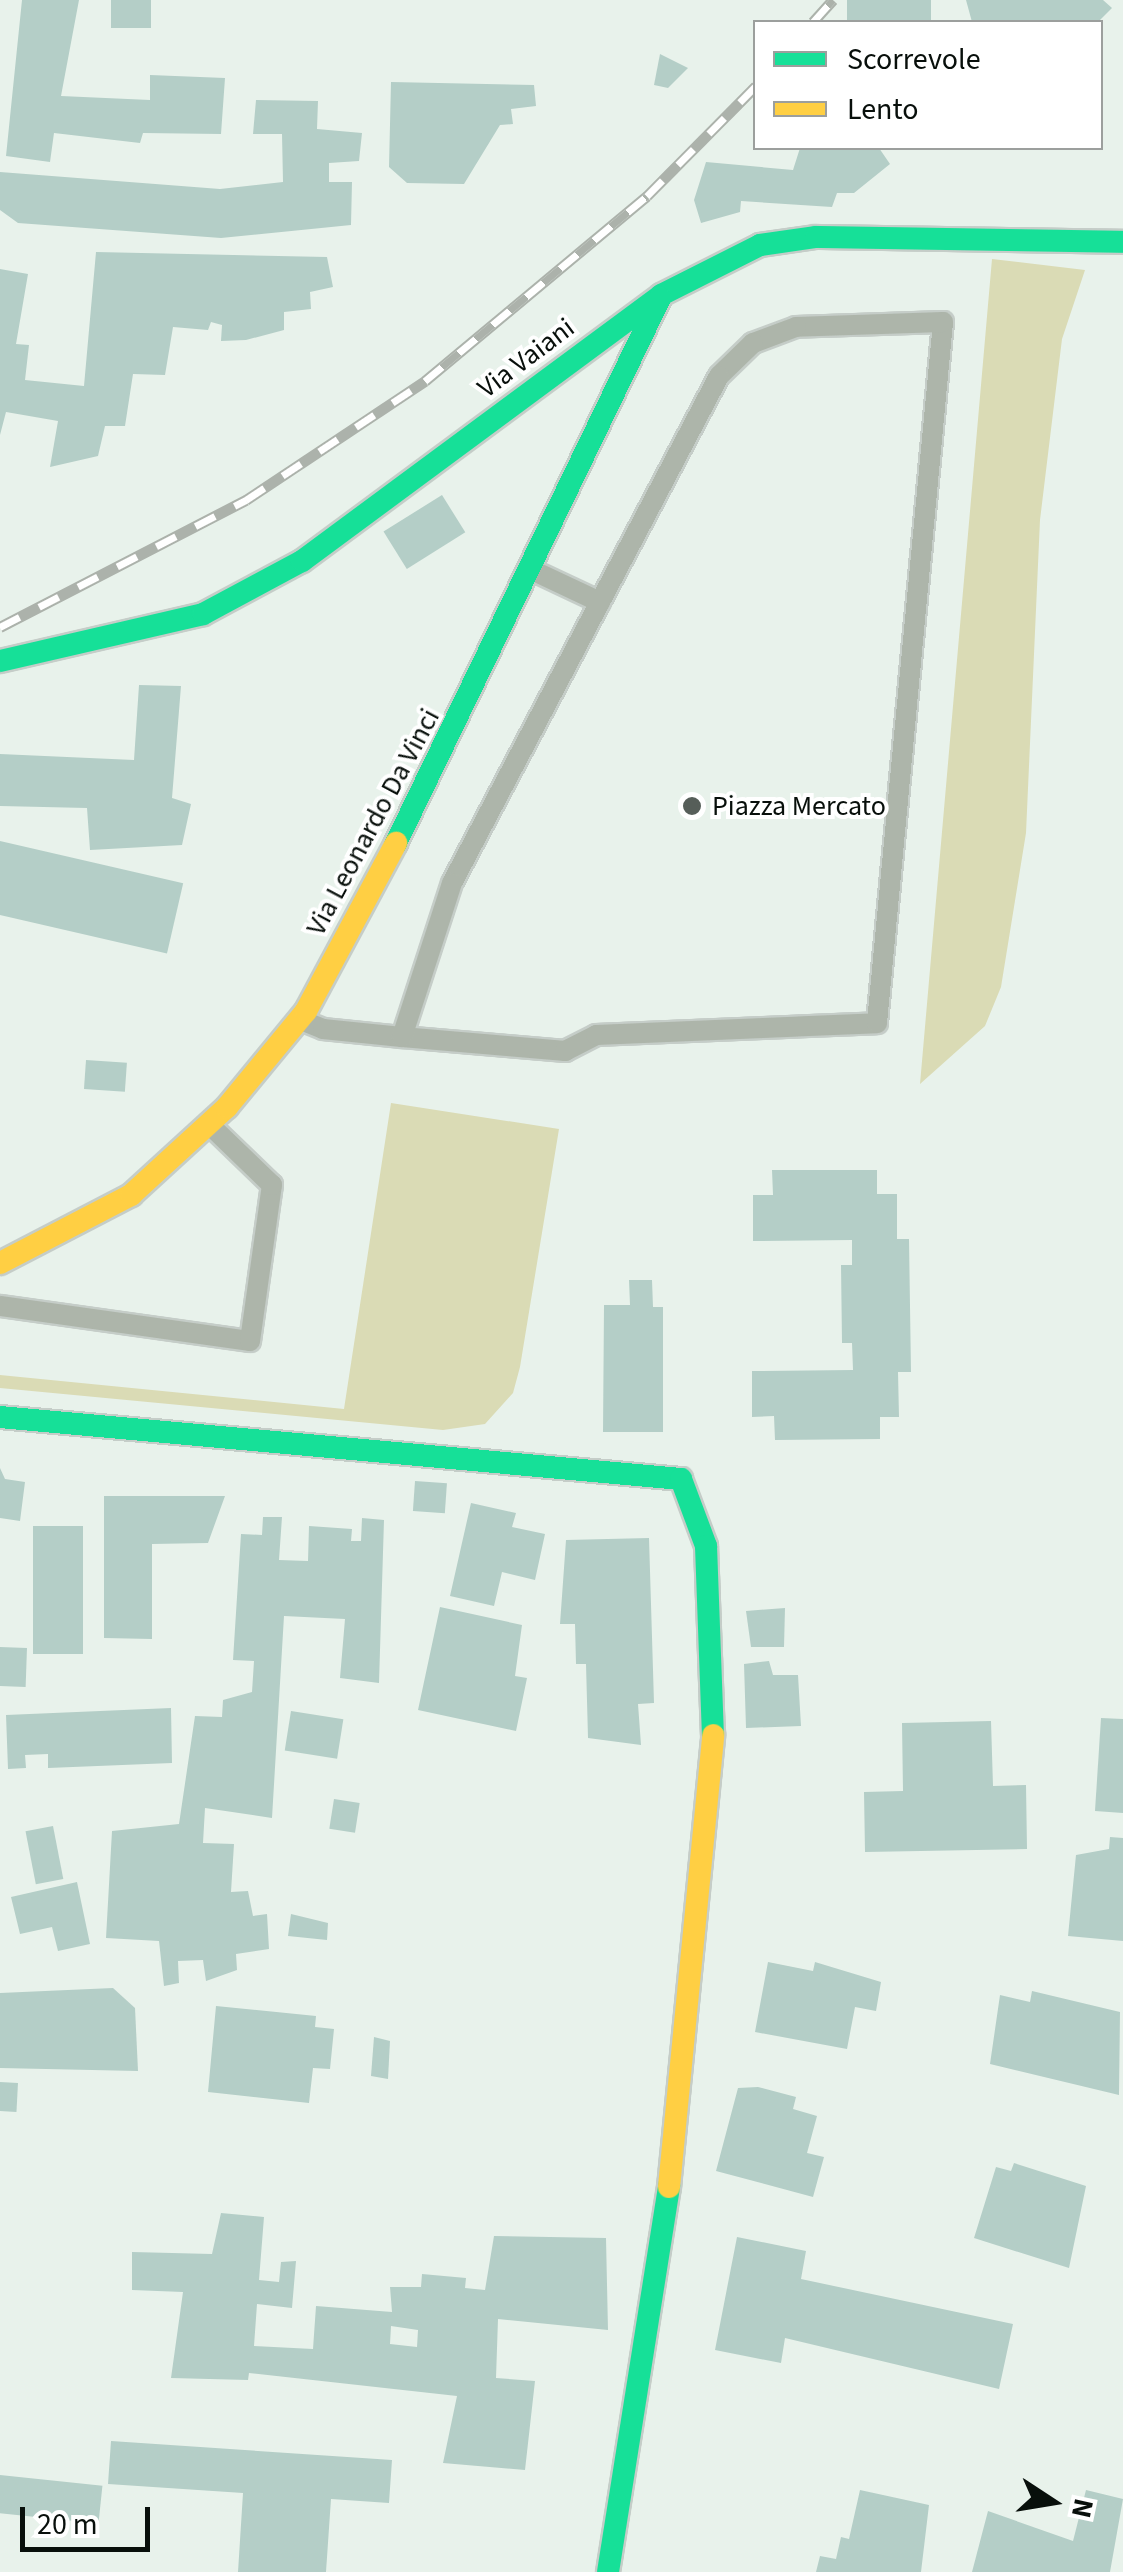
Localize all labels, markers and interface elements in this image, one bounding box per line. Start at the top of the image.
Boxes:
legend [753,20,1103,150]
text: Scorrevole [847,38,981,81]
text: Lento [847,88,919,131]
street label: Via Vaiani [471,311,581,405]
street label: Via Leonardo Da Vinci [299,703,447,941]
place label: Piazza Mercato [712,789,886,823]
marker: Piazza Mercato [681,795,703,817]
north arrow [1003,2452,1103,2552]
scale bar [25,2487,155,2549]
text: N [1061,2495,1104,2522]
text: 20 m [37,2503,98,2546]

